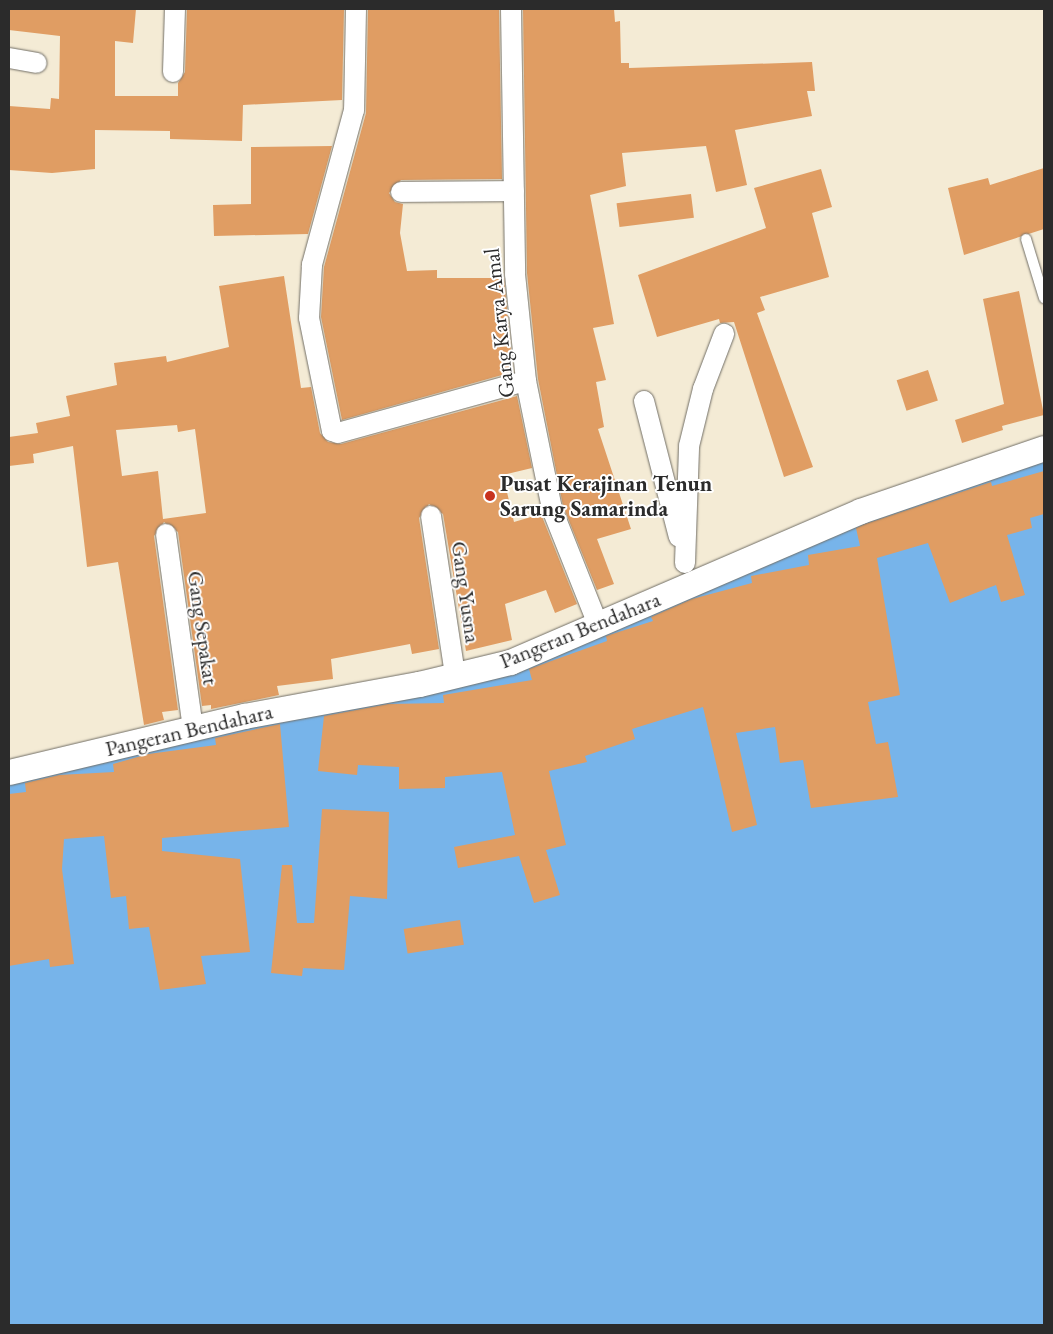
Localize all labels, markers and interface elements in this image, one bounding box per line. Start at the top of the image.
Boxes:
street label: Gang Karya Amal [478,247,520,399]
place label: Pusat Kerajinan Tenun Sarung Samarinda [500,470,712,522]
marker: Pusat Kerajinan Tenun Sarung Samarinda [484,490,496,502]
street label: Gang Yusna [446,540,486,644]
street label: Gang Sepakat [182,569,224,687]
street label: Pangeran Bendahara [496,586,664,674]
street label: Pangeran Bendahara [103,698,275,762]

